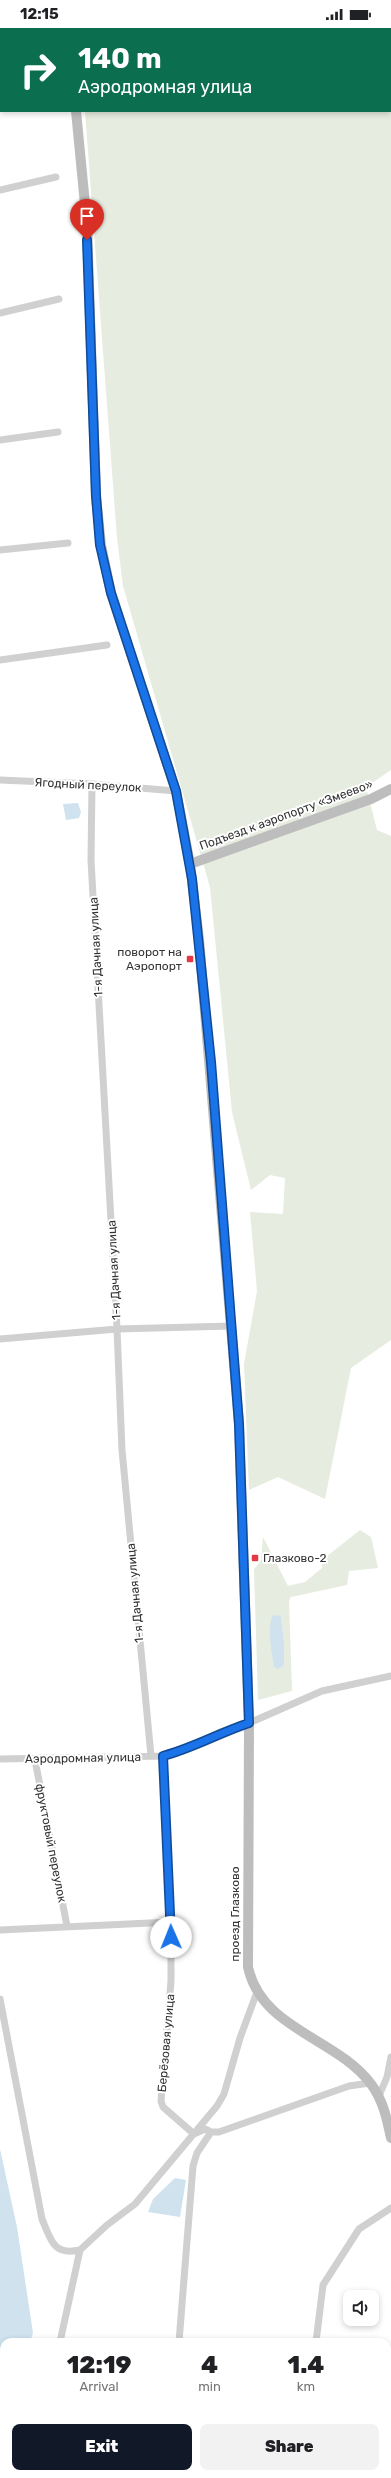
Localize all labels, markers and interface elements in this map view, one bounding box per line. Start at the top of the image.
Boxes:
text: 12:15 [20,5,59,23]
text: 140 m [78,42,162,75]
icon: right [12,44,64,96]
text: Аэродромная улица [78,76,252,98]
pin [70,199,104,240]
icon: arrive [76,205,98,227]
street label: Ягодный переулок [34,775,142,795]
street label: Подъезд к аэропорту «Змеево» [197,777,375,853]
street label: 1-я Дачная улица [86,897,106,997]
place label: поворот на Аэропорт [117,945,182,973]
marker: поворот на Аэропорт [185,954,195,964]
street label: 1-я Дачная улица [104,1220,124,1320]
street label: 1-я Дачная улица [124,1543,146,1643]
place label: Глазково-2 [263,1551,327,1565]
marker: Глазково-2 [250,1553,260,1563]
street label: Аэродромная улица [25,1750,141,1766]
street label: фруктовый переулок [33,1782,70,1904]
street label: проезд Глазково [228,1866,242,1962]
position arrow [150,1916,192,1958]
street label: Берёзовая улица [155,1993,177,2093]
map controls [343,2290,379,2326]
button: sound [343,2290,379,2326]
text: 12:19 [67,2351,132,2379]
text: 4 [201,2351,218,2379]
text: 1.4 [288,2351,324,2379]
text: Arrival [80,2379,119,2394]
text: min [198,2379,221,2394]
text: km [297,2379,315,2394]
button: Exit [12,2424,192,2470]
button: Share [200,2424,379,2470]

